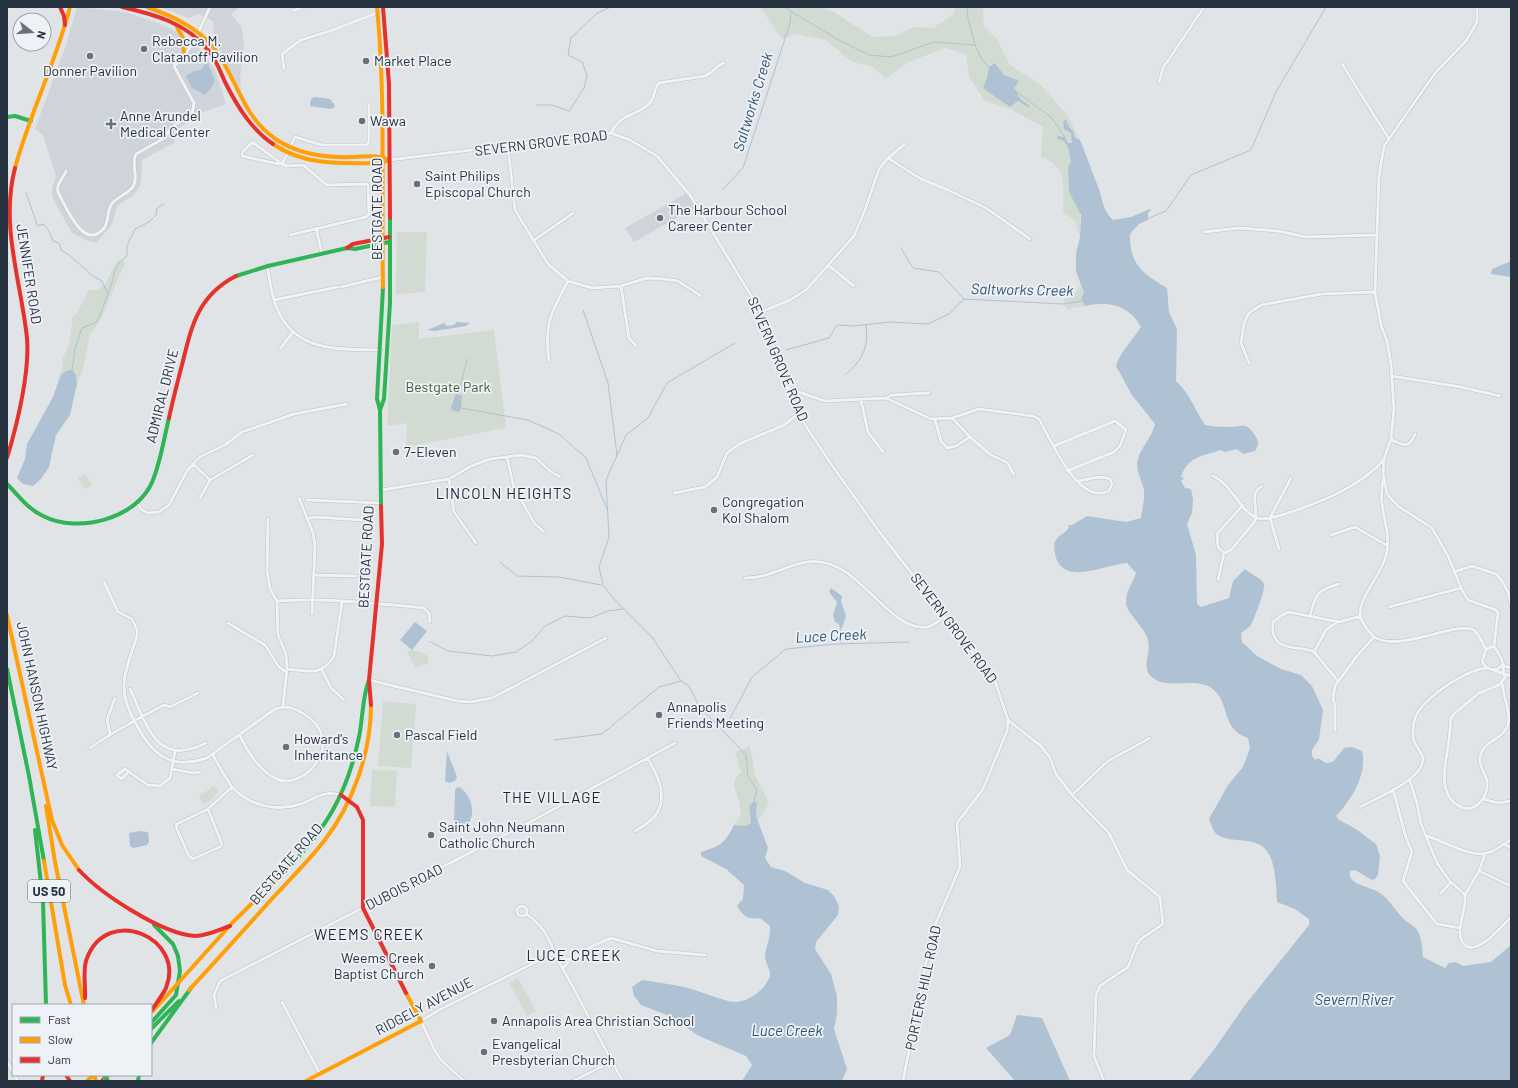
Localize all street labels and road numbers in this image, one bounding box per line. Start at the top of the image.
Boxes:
street label: SEVERN GROVE ROAD [474,126,608,159]
street label: BESTGATE ROAD [368,158,385,260]
street label: JENNIFER ROAD [13,223,46,325]
street label: SEVERN GROVE ROAD [745,294,812,424]
street label: ADMIRAL DRIVE [142,347,181,445]
street label: BESTGATE ROAD [354,505,377,608]
street label: SEVERN GROVE ROAD [907,569,1001,686]
street label: JOHN HANSON HIGHWAY [13,620,62,772]
street label: BESTGATE ROAD [246,820,326,908]
street label: DUBOIS ROAD [362,860,445,913]
road number: US 50 [28,880,70,902]
street label: PORTERS HILL ROAD [901,924,944,1052]
street label: RIDGELY AVENUE [372,973,475,1038]

